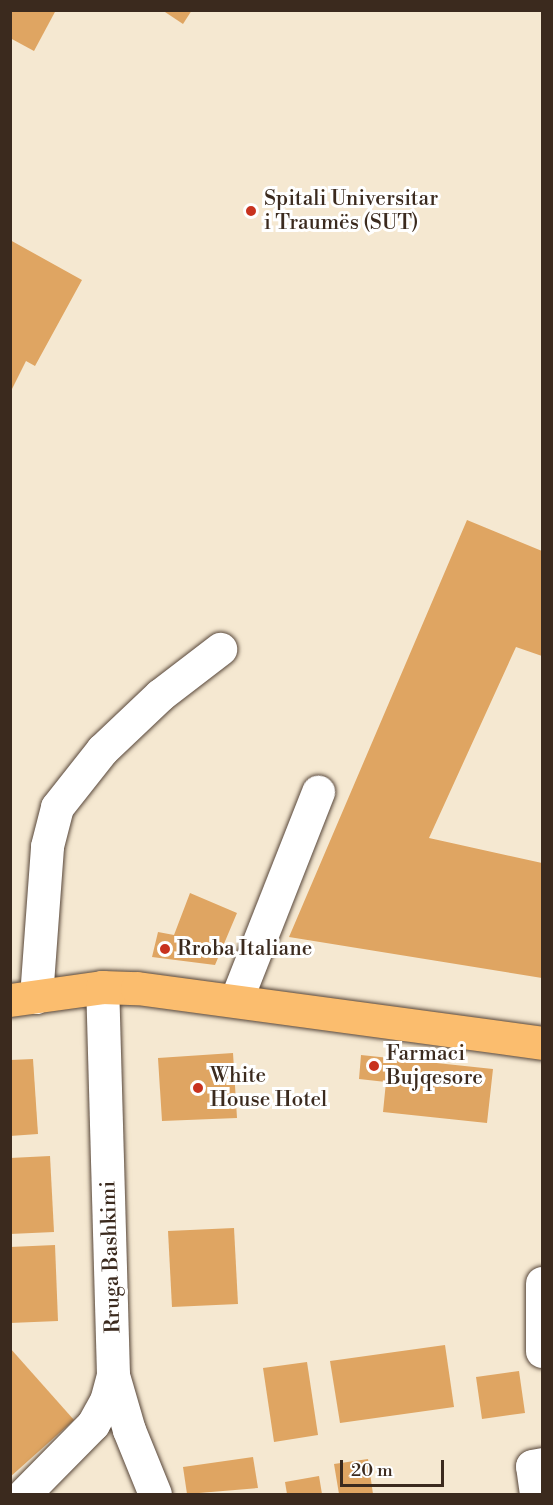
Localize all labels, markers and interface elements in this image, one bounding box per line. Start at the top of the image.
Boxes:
place label: Spitali Universitar i Traumës (SUT) [264,186,438,236]
marker: Spitali Universitar i Traumës (SUT) [242,202,260,220]
place label: Rroba Italiane [177,936,312,962]
marker: Rroba Italiane [158,942,172,956]
place label: Farmaci Bujqesore [386,1041,483,1091]
marker: Farmaci Bujqesore [367,1059,381,1073]
place label: White House Hotel [210,1063,327,1113]
marker: White House Hotel [191,1081,205,1095]
street label: Rruga Bashkimi [96,1180,126,1334]
scale bar [343,1448,446,1486]
text: 20 m [351,1459,393,1482]

